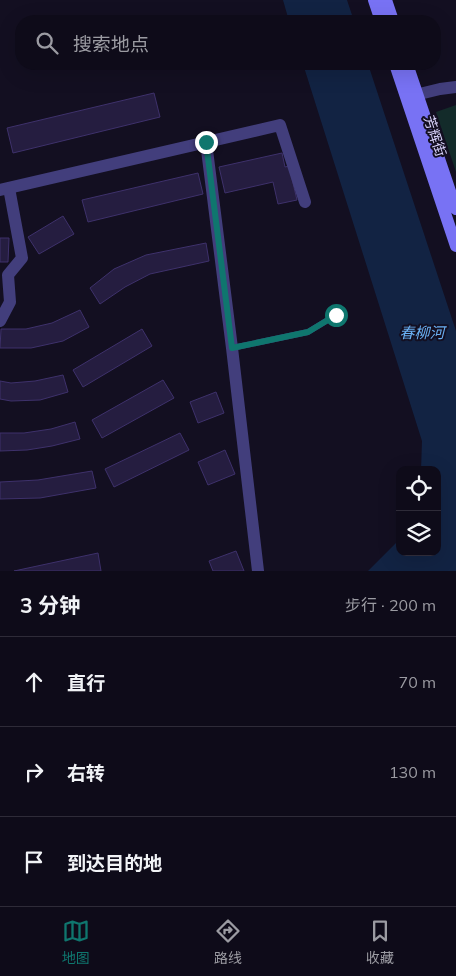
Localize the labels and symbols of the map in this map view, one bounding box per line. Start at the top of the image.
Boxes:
street label: 芳辉街 [420,113,450,159]
route end [195,131,218,154]
route start [325,304,348,327]
water label: 春柳河 [399,323,447,342]

